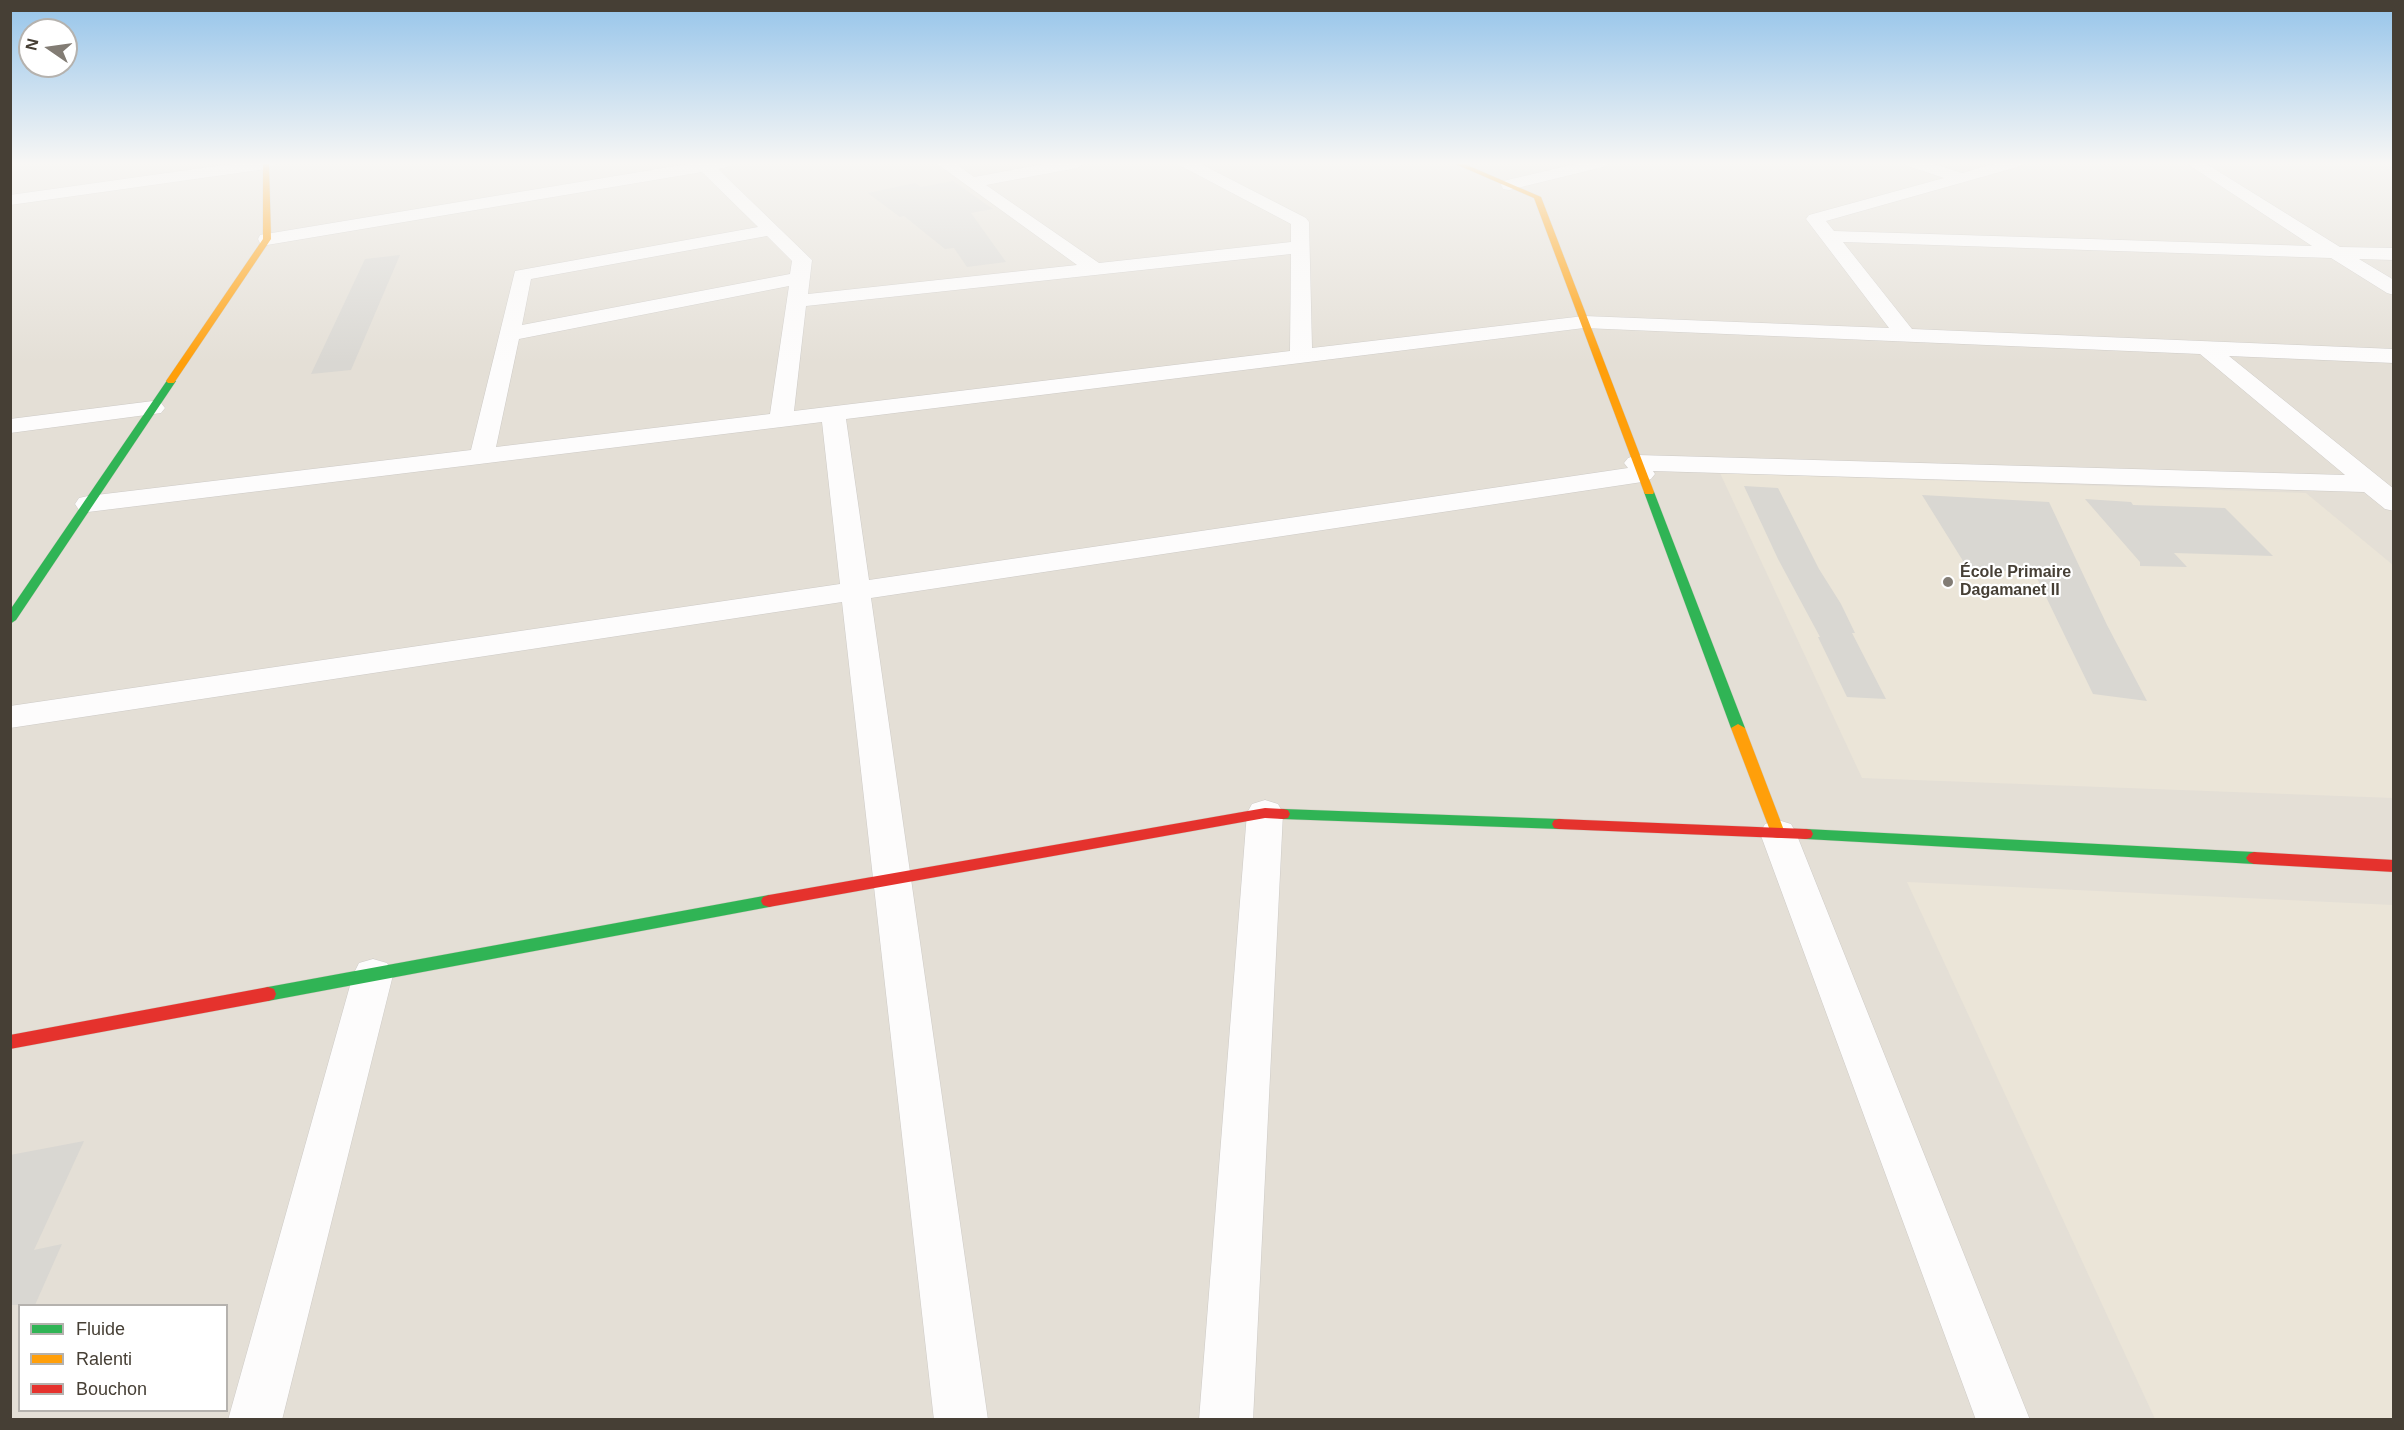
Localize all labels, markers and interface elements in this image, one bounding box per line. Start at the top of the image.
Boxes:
north arrow [18,18,78,78]
text: N [22,37,42,52]
place label: École Primaire Dagamanet II [1960,563,2071,601]
marker: École Primaire Dagamanet II [1941,575,1955,589]
legend [18,1304,228,1412]
text: Fluide [76,1319,125,1339]
text: Ralenti [76,1349,132,1369]
text: Bouchon [76,1379,147,1399]

